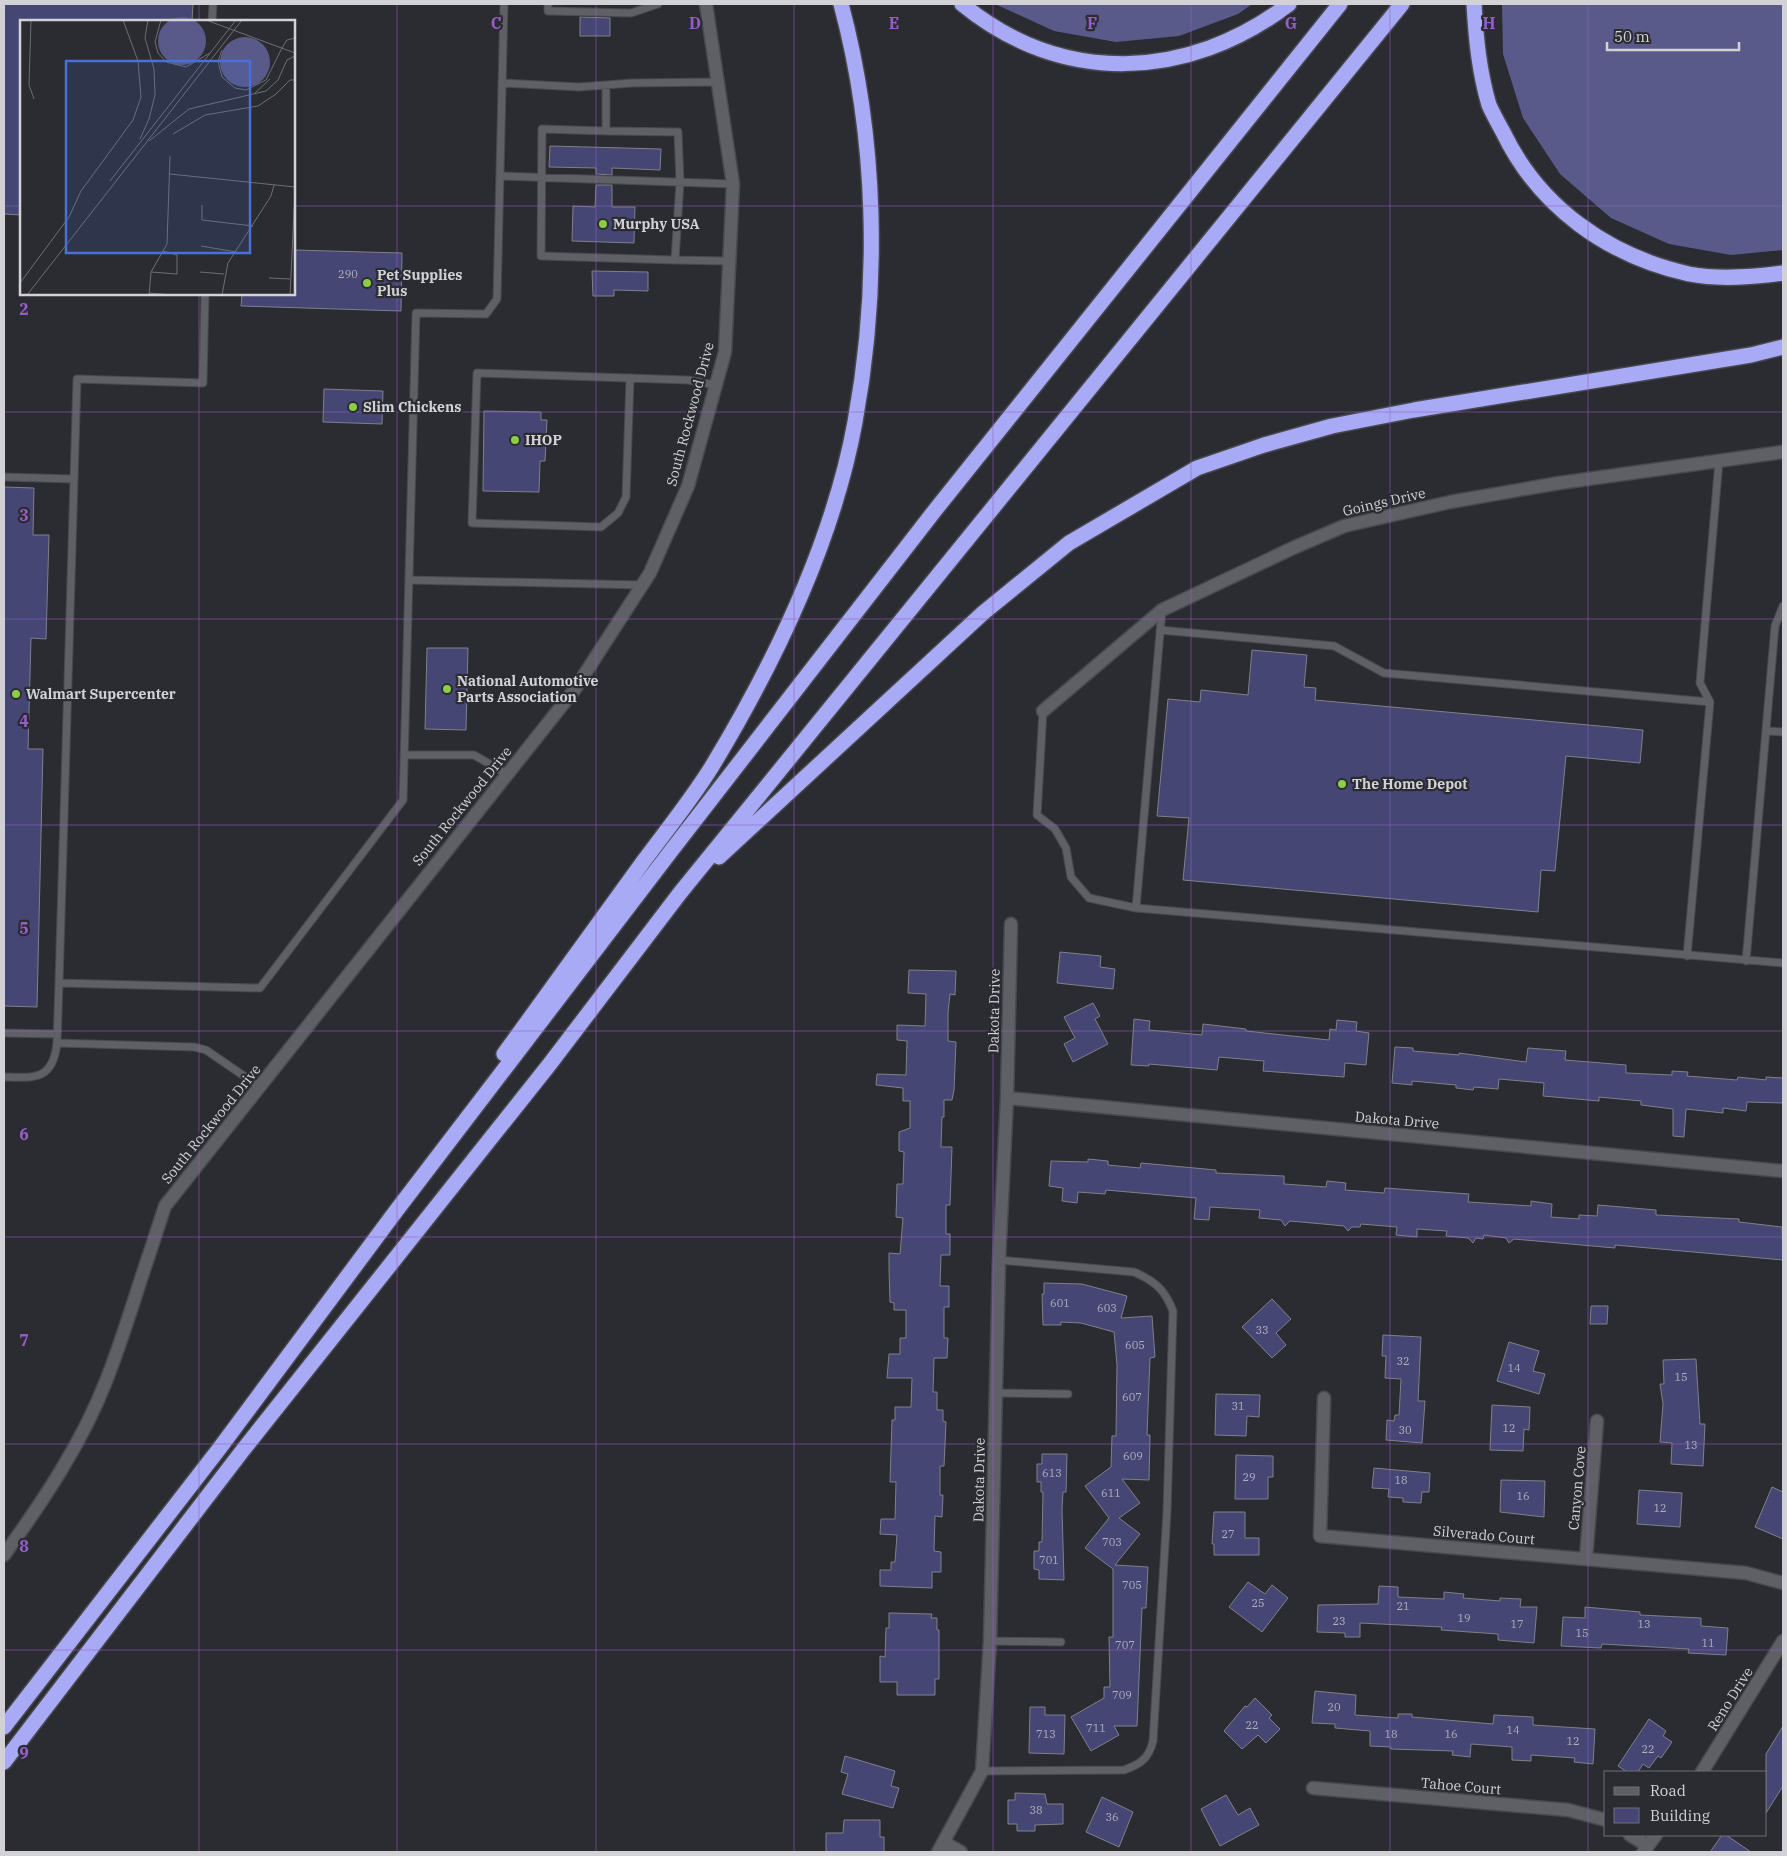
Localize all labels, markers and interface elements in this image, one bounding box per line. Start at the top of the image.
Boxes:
text: C [491,13,501,33]
text: D [689,13,701,33]
text: E [889,13,899,33]
text: F [1087,13,1097,33]
text: G [1285,13,1297,33]
text: H [1483,13,1496,33]
inset map [20,20,295,295]
scale bar [1607,20,1740,52]
text: 50 m [1614,27,1650,46]
place label: Murphy USA [613,215,700,233]
marker: Murphy USA [597,218,609,230]
place label: Pet Supplies Plus [377,266,462,300]
house number: 290 [338,267,358,281]
marker: Pet Supplies Plus [361,277,373,289]
text: 2 [19,299,29,319]
street label: South Rockwood Drive [662,340,718,488]
place label: Slim Chickens [363,398,461,416]
marker: Slim Chickens [347,401,359,413]
place label: IHOP [525,431,562,449]
marker: IHOP [509,434,521,446]
street label: Goings Drive [1341,484,1427,520]
text: 3 [19,505,29,525]
place label: National Automotive Parts Association [457,672,599,706]
marker: National Automotive Parts Association [441,683,453,695]
place label: Walmart Supercenter [26,685,176,703]
marker: Walmart Supercenter [10,688,22,700]
text: 4 [19,711,29,731]
street label: South Rockwood Drive [408,743,516,869]
place label: The Home Depot [1352,775,1467,793]
marker: The Home Depot [1336,778,1348,790]
text: 5 [19,918,29,938]
street label: Dakota Drive [984,969,1004,1053]
street label: South Rockwood Drive [157,1061,265,1187]
street label: Dakota Drive [1354,1107,1440,1133]
text: 6 [19,1124,29,1144]
house number: 601 [1050,1296,1070,1310]
house number: 603 [1097,1301,1117,1315]
house number: 33 [1255,1323,1269,1337]
text: 7 [19,1330,29,1350]
house number: 605 [1125,1338,1145,1352]
house number: 32 [1396,1354,1410,1368]
house number: 14 [1507,1361,1521,1375]
house number: 15 [1674,1370,1688,1384]
house number: 607 [1122,1390,1142,1404]
house number: 31 [1231,1399,1245,1413]
house number: 12 [1502,1421,1516,1435]
house number: 30 [1398,1423,1412,1437]
street label: Dakota Drive [969,1438,989,1522]
house number: 13 [1684,1438,1698,1452]
street label: Canyon Cove [1564,1445,1590,1531]
house number: 609 [1123,1449,1143,1463]
house number: 613 [1042,1466,1062,1480]
house number: 29 [1242,1470,1256,1484]
house number: 18 [1394,1473,1408,1487]
house number: 611 [1101,1486,1121,1500]
house number: 16 [1516,1489,1530,1503]
house number: 12 [1653,1501,1667,1515]
street label: Silverado Court [1432,1522,1536,1548]
house number: 27 [1221,1527,1235,1541]
house number: 703 [1102,1535,1122,1549]
text: 8 [19,1536,29,1556]
house number: 701 [1039,1553,1059,1567]
house number: 705 [1122,1578,1142,1592]
house number: 25 [1251,1596,1265,1610]
house number: 21 [1396,1599,1410,1613]
house number: 19 [1457,1611,1471,1625]
house number: 23 [1332,1614,1346,1628]
house number: 17 [1510,1617,1524,1631]
house number: 13 [1637,1617,1651,1631]
house number: 15 [1575,1626,1589,1640]
house number: 11 [1701,1636,1715,1650]
house number: 707 [1115,1638,1135,1652]
street label: Reno Drive [1703,1664,1757,1734]
house number: 709 [1112,1688,1132,1702]
house number: 20 [1327,1700,1341,1714]
house number: 22 [1245,1718,1259,1732]
house number: 711 [1086,1721,1106,1735]
house number: 14 [1506,1723,1520,1737]
house number: 713 [1036,1727,1056,1741]
house number: 18 [1384,1727,1398,1741]
house number: 16 [1444,1727,1458,1741]
house number: 12 [1566,1734,1580,1748]
house number: 22 [1641,1742,1655,1756]
text: 9 [19,1743,29,1763]
legend [1604,1771,1767,1836]
street label: Tahoe Court [1420,1774,1502,1798]
text: Road [1650,1781,1686,1800]
house number: 38 [1029,1803,1043,1817]
text: Building [1650,1806,1710,1825]
house number: 36 [1105,1810,1119,1824]

